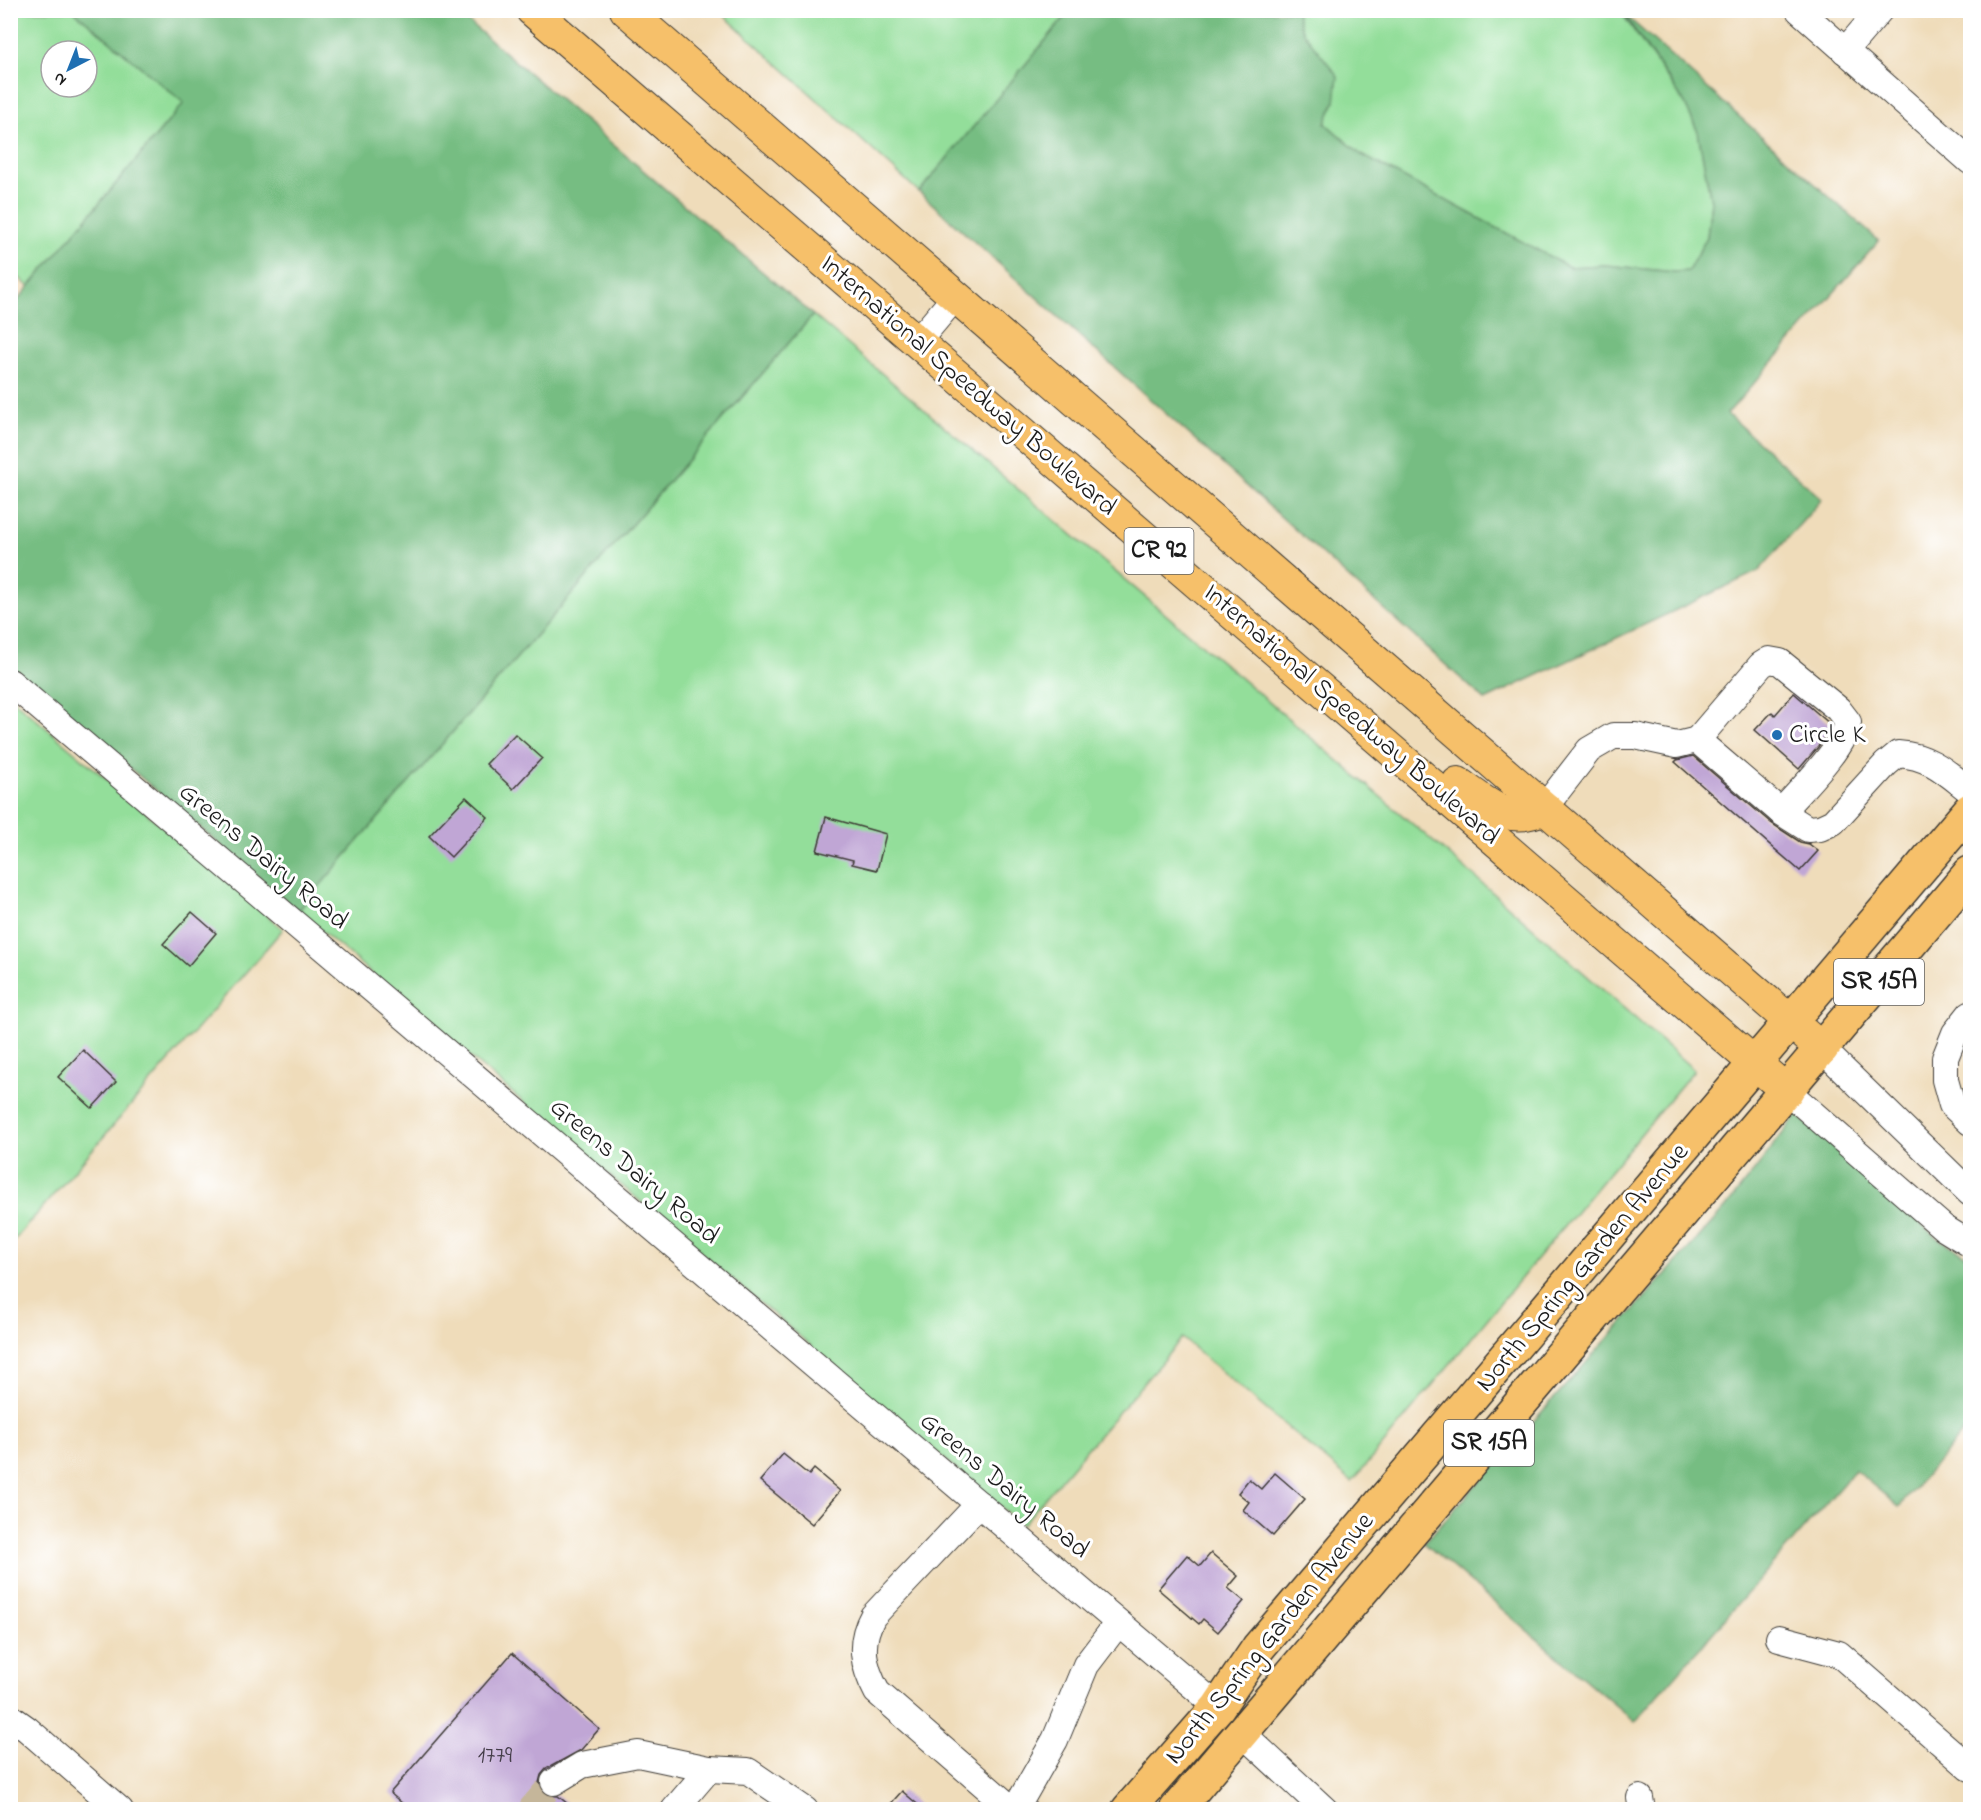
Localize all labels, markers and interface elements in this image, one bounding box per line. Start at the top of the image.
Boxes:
north arrow [39,39,99,99]
text: N [48,66,72,91]
street label: International Speedway Boulevard [811,246,1125,526]
road number: CR 92 [1124,528,1194,574]
street label: International Speedway Boulevard [1194,575,1508,855]
place label: Circle K [1789,716,1866,755]
marker: Circle K [1770,728,1784,742]
street label: Greens Dairy Road [169,774,357,940]
road number: SR 15A [1834,959,1924,1005]
street label: Greens Dairy Road [540,1089,728,1255]
street label: North Spring Garden Avenue [1467,1134,1700,1401]
street label: Greens Dairy Road [910,1403,1098,1569]
road number: SR 15A [1444,1420,1534,1466]
street label: North Spring Garden Avenue [1156,1504,1385,1774]
house number: 1779 [478,1739,513,1774]

